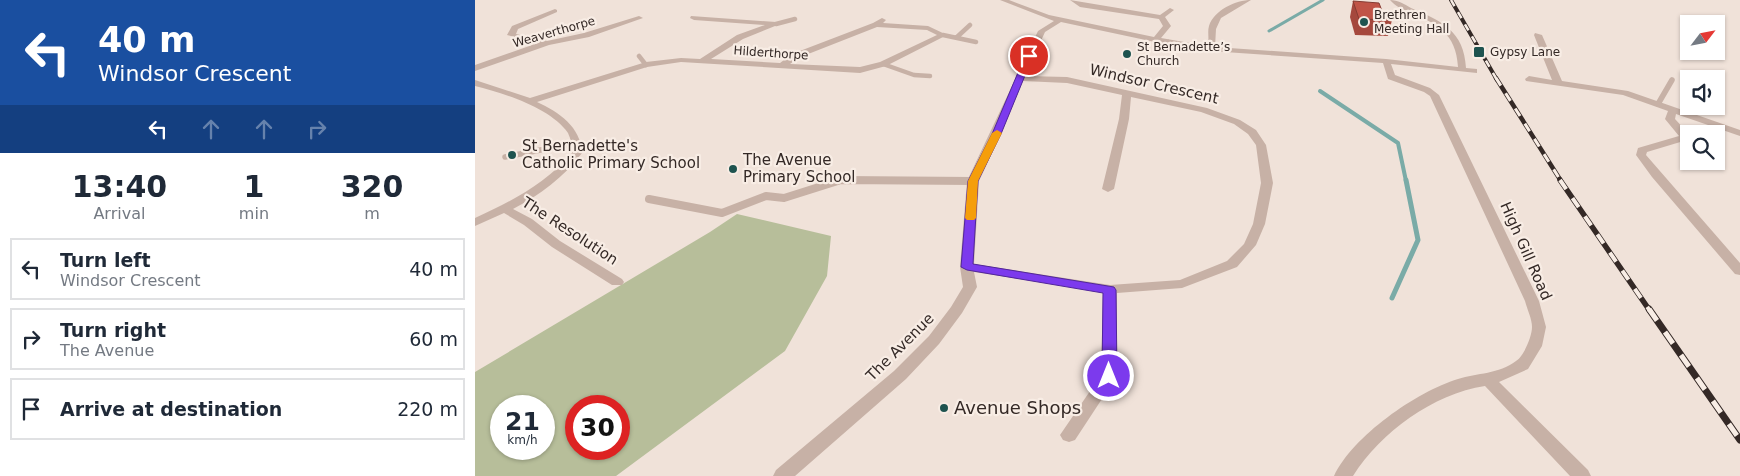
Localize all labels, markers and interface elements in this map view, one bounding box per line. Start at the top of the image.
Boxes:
place label: Brethren Meeting Hall [1374,8,1449,36]
street label: Weaverthorpe [511,14,597,50]
north arrow [1680,15,1725,60]
map controls [1680,15,1725,170]
marker: Brethren Meeting Hall [1358,16,1370,28]
icon: left [15,20,80,85]
text: 40 m [98,20,195,60]
pin [1008,35,1050,77]
place label: St Bernadette’s Church [1137,40,1230,68]
icon: arrive [1015,42,1043,70]
street label: Hilderthorpe [733,43,809,63]
marker: Gypsy Lane [1472,45,1486,59]
place label: Gypsy Lane [1490,45,1560,59]
marker: St Bernadette’s Church [1121,48,1133,60]
street label: Windsor Crescent [1088,60,1220,108]
text: Windsor Crescent [98,61,291,86]
button: sound [1680,70,1725,115]
icon: left [144,115,172,143]
icon: ahead [197,115,225,143]
icon: ahead [250,115,278,143]
icon: right [303,115,331,143]
button: search [1680,125,1725,170]
place label: St Bernadette's Catholic Primary School [522,137,700,172]
marker: St Bernadette's Catholic Primary School [506,149,518,161]
place label: The Avenue Primary School [742,151,856,186]
marker: The Avenue Primary School [727,163,739,175]
text: 13:40 [72,169,167,204]
text: 1 [243,169,264,204]
text: 320 [341,169,403,204]
street label: The Resolution [518,193,621,269]
street label: High Gill Road [1496,199,1556,303]
text: Arrival [93,204,145,223]
text: min [239,204,269,223]
text: m [364,204,380,223]
text: Turn left [60,249,151,271]
icon: left [17,255,45,283]
text: 40 m [409,258,458,280]
text: Windsor Crescent [60,271,201,290]
street label: The Avenue [862,309,938,385]
text: Turn right [60,319,166,341]
icon: right [17,325,45,353]
text: 60 m [409,328,458,350]
text: The Avenue [60,341,154,360]
position arrow [1082,349,1134,401]
icon: arrive [17,395,45,423]
speed limit sign: 30 [565,395,630,460]
place label: Avenue Shops [954,397,1081,418]
text: Arrive at destination [60,398,282,420]
text: 220 m [397,398,458,420]
marker: Avenue Shops [938,402,950,414]
text: 21 [505,407,540,436]
text: km/h [507,433,538,447]

